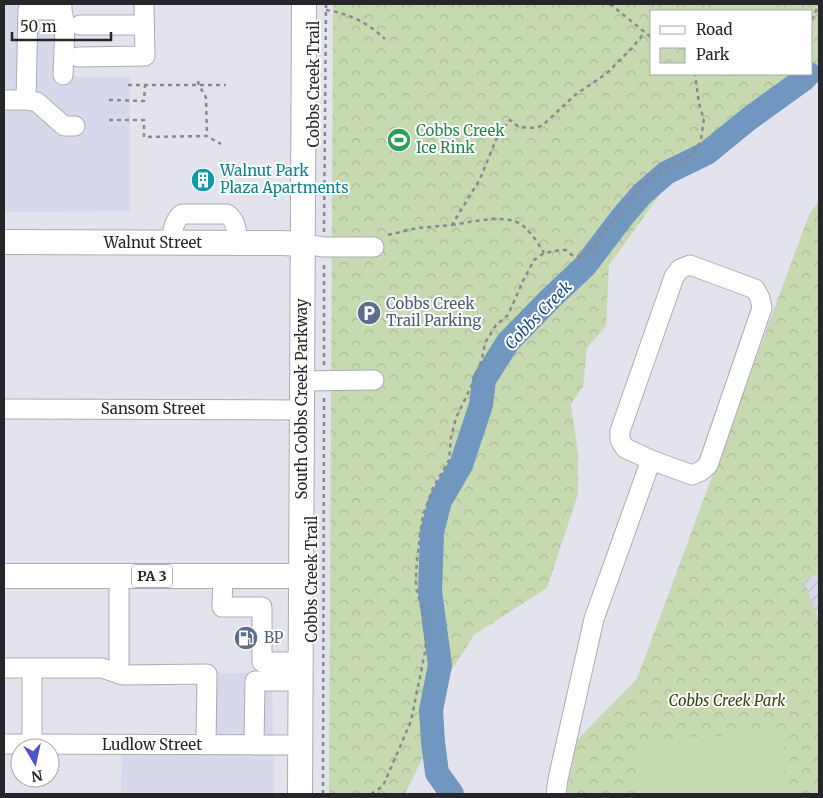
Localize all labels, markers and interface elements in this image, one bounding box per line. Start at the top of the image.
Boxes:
scale bar [12,10,111,42]
legend [650,10,813,75]
text: 50 m [20,17,57,36]
street label: Cobbs Creek Trail [304,20,323,147]
text: Road [696,20,732,39]
text: Park [696,45,730,64]
place label: Cobbs Creek Ice Rink [416,121,505,157]
sports icon: Cobbs Creek Ice Rink [386,127,412,153]
place label: Walnut Park Plaza Apartments [219,161,349,197]
building icon: Walnut Park Plaza Apartments [190,167,216,193]
street label: Walnut Street [103,233,202,252]
water label: Cobbs Creek [500,276,576,353]
place label: Cobbs Creek Trail Parking [386,294,481,330]
street label: South Cobbs Creek Parkway [292,298,311,500]
parking icon: Cobbs Creek Trail Parking [356,300,382,326]
street label: Sansom Street [101,399,205,418]
street label: Cobbs Creek Trail [302,515,321,642]
road number: PA 3 [132,564,172,588]
fuel station icon: BP [233,625,259,651]
place label: BP [264,628,284,647]
park label: Cobbs Creek Park [669,691,786,710]
street label: Ludlow Street [102,735,202,754]
north arrow [10,738,60,788]
text: N [30,766,44,786]

